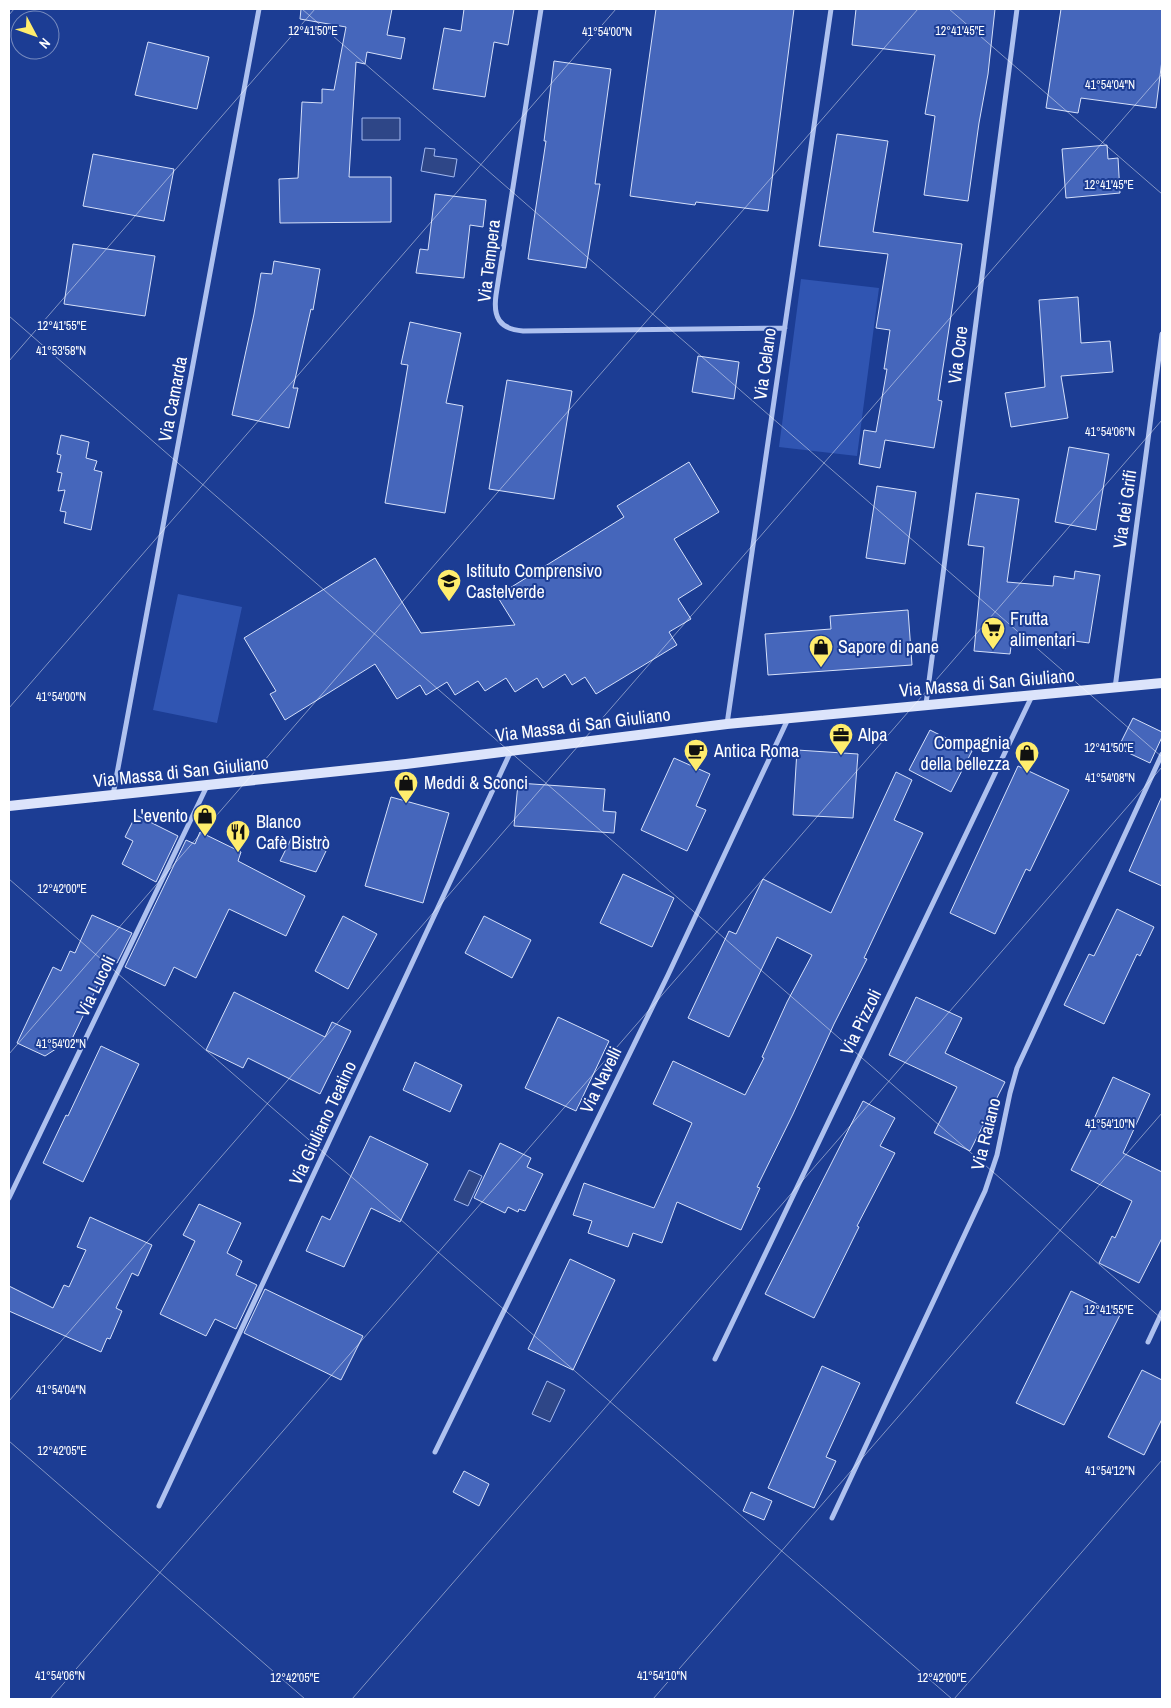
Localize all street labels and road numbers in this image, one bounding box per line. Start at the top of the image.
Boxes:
street label: Via Tempera [471,218,506,304]
street label: Via Ocre [942,325,973,385]
street label: Via Celano [747,326,782,402]
street label: Via Camarda [152,354,193,444]
street label: Via dei Grifi [1107,468,1142,550]
street label: Via Massa di San Giuliano [898,662,1076,703]
street label: Via Massa di San Giuliano [494,701,672,748]
street label: Via Massa di San Giuliano [92,750,270,793]
street label: Via Lucoli [70,951,121,1021]
street label: Via Pizzoli [834,985,887,1059]
street label: Via Navelli [574,1042,627,1117]
street label: Via Giuliano Teatino [283,1057,362,1189]
street label: Via Raiano [964,1095,1007,1173]

